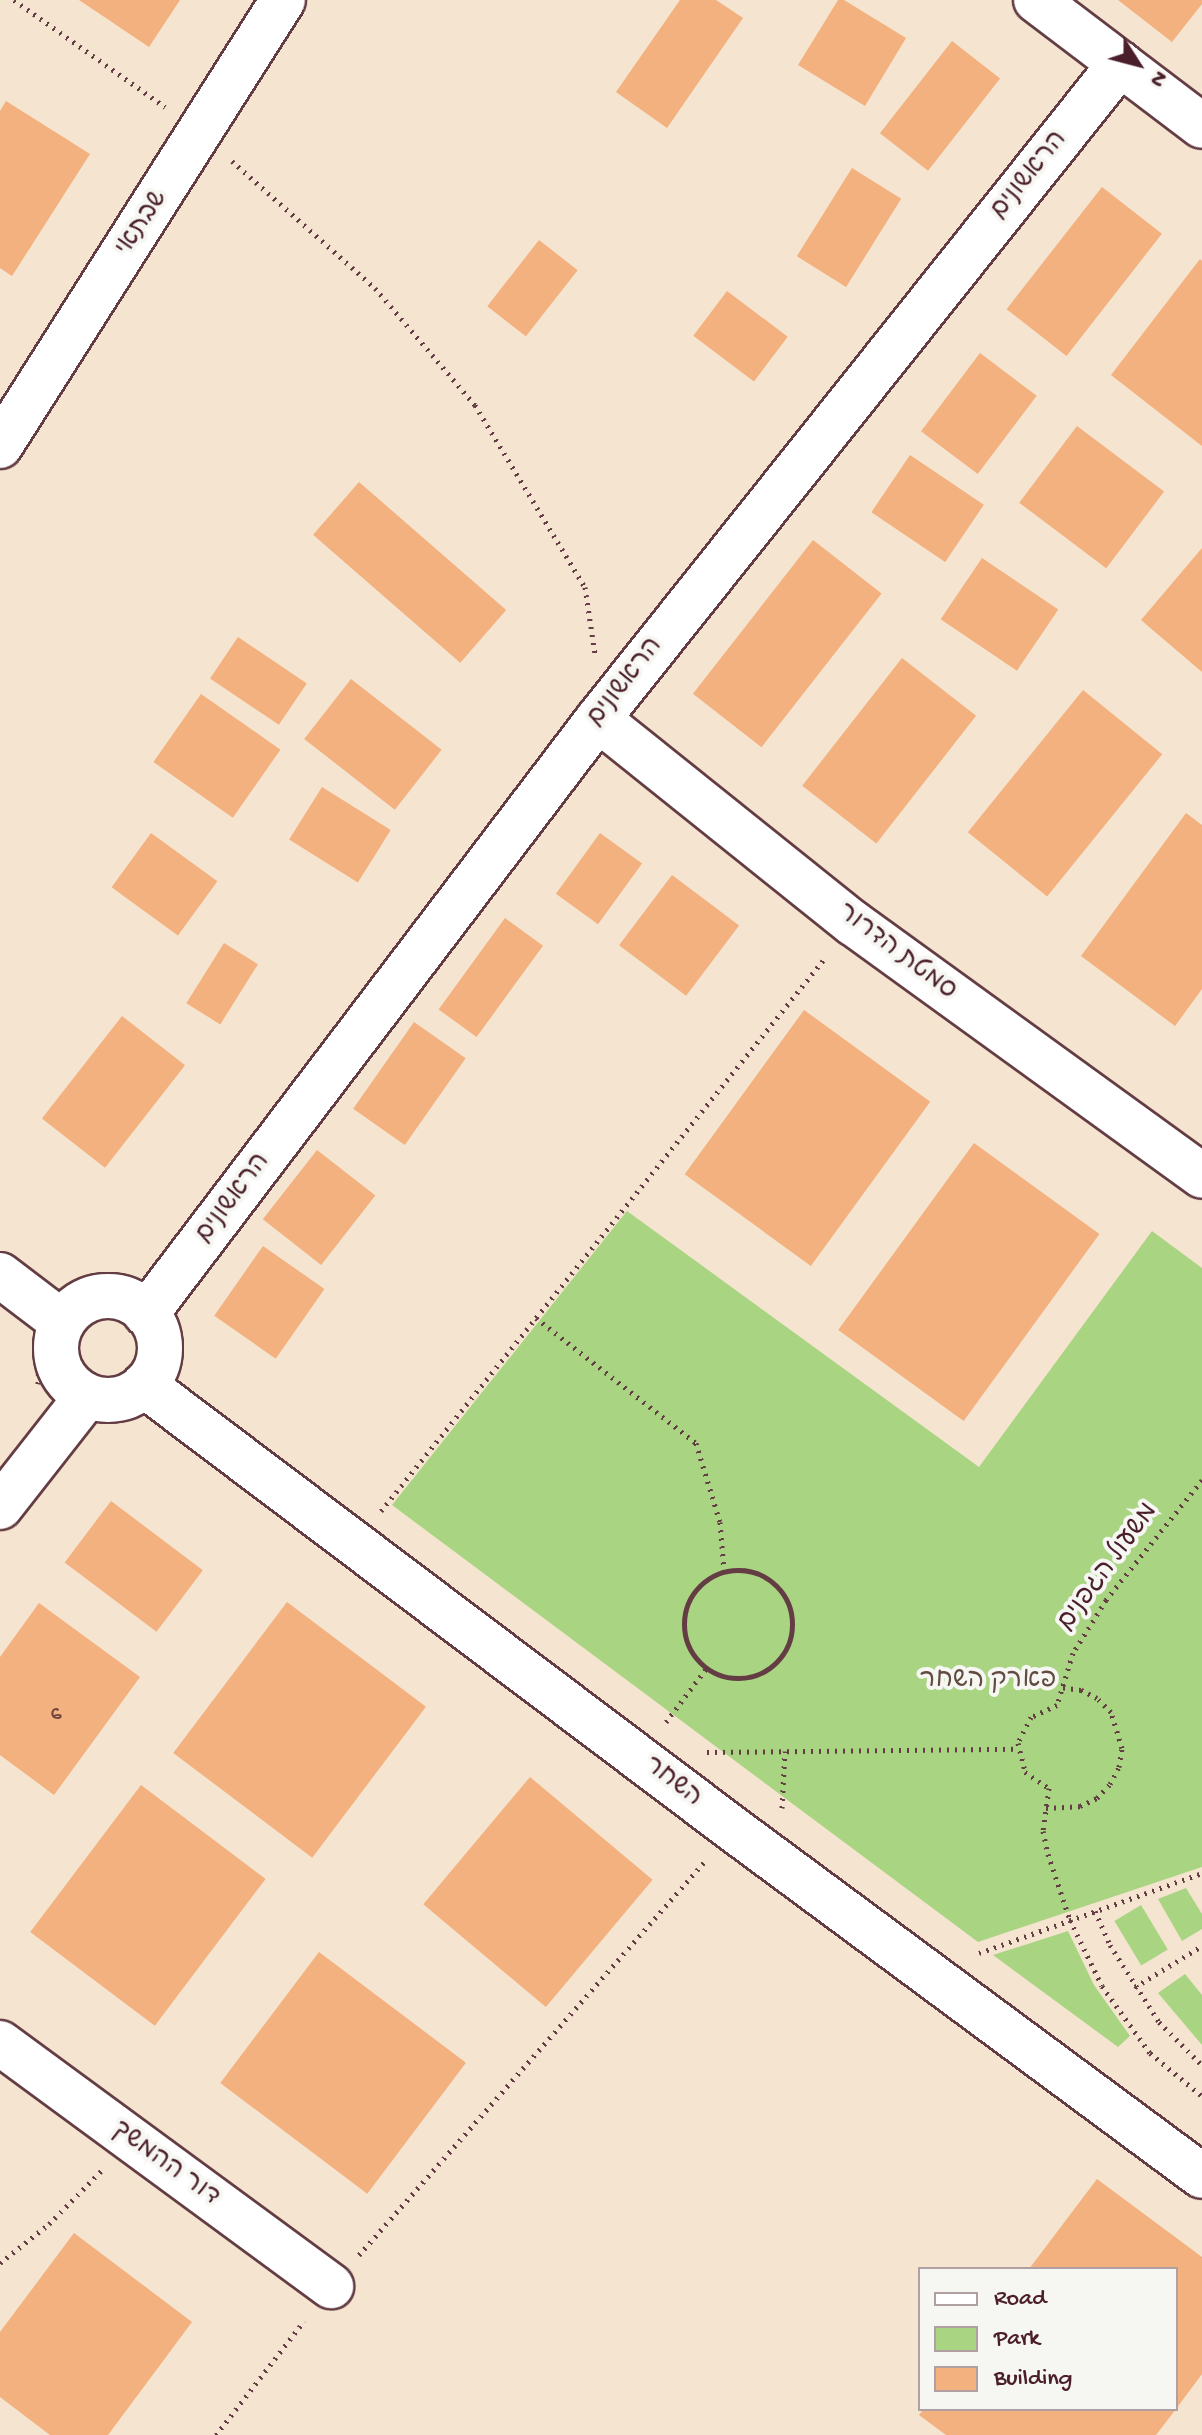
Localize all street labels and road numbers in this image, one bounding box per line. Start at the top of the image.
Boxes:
street label: הראשונים [985,125,1075,227]
street label: שבתאי [110,185,176,263]
street label: הראשונים [581,632,671,734]
street label: סמטת הדרור [830,898,962,1008]
street label: הראשונים [190,1148,278,1250]
street label: משעול הגפנים [1052,1498,1166,1638]
street label: השחר [637,1751,707,1815]
street label: דור ההמשך [105,2115,225,2215]

